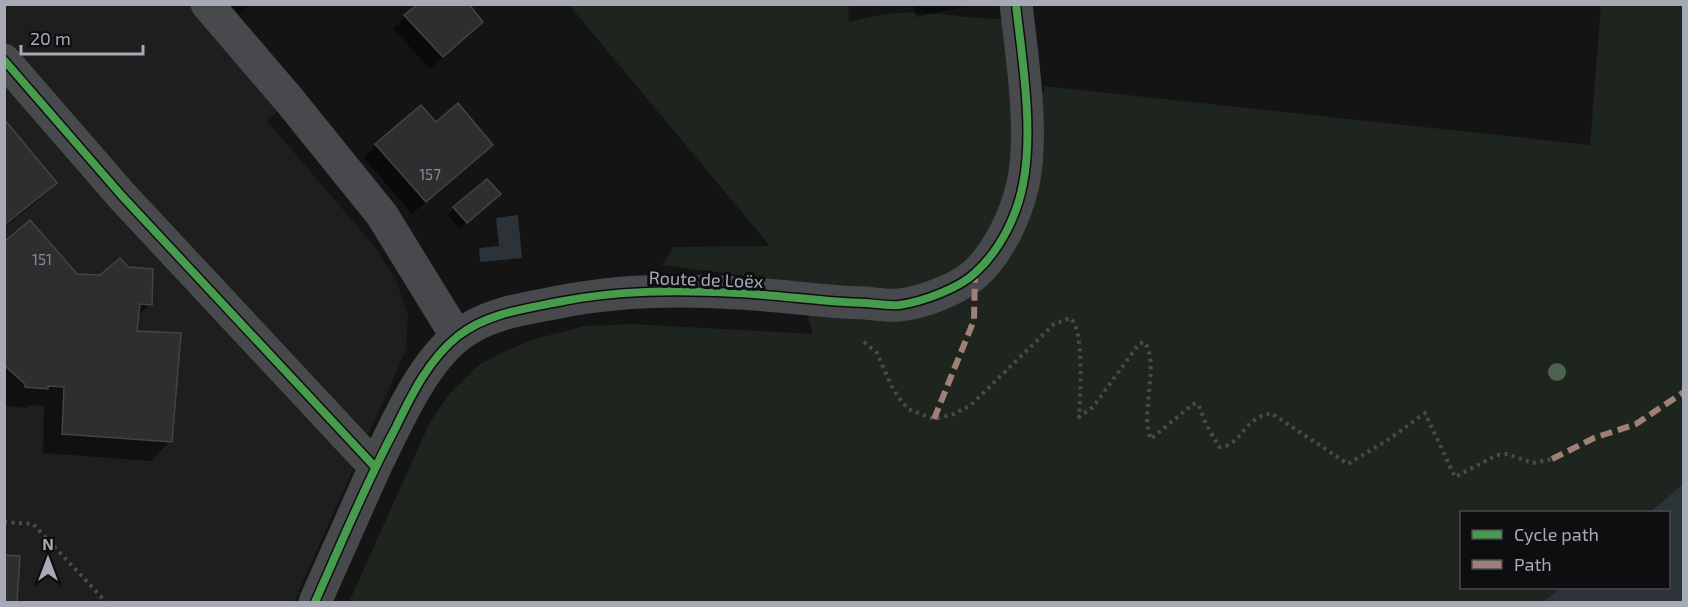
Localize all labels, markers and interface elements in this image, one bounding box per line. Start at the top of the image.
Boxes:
scale bar [21,18,142,56]
text: 20 m [30,27,71,49]
house number: 157 [419,165,441,183]
house number: 151 [32,250,52,268]
street label: Route de Loëx [648,266,764,292]
legend [1460,511,1670,589]
text: Cycle path [1514,523,1599,545]
north arrow [18,529,78,589]
text: N [42,534,54,553]
text: Path [1514,553,1552,575]

